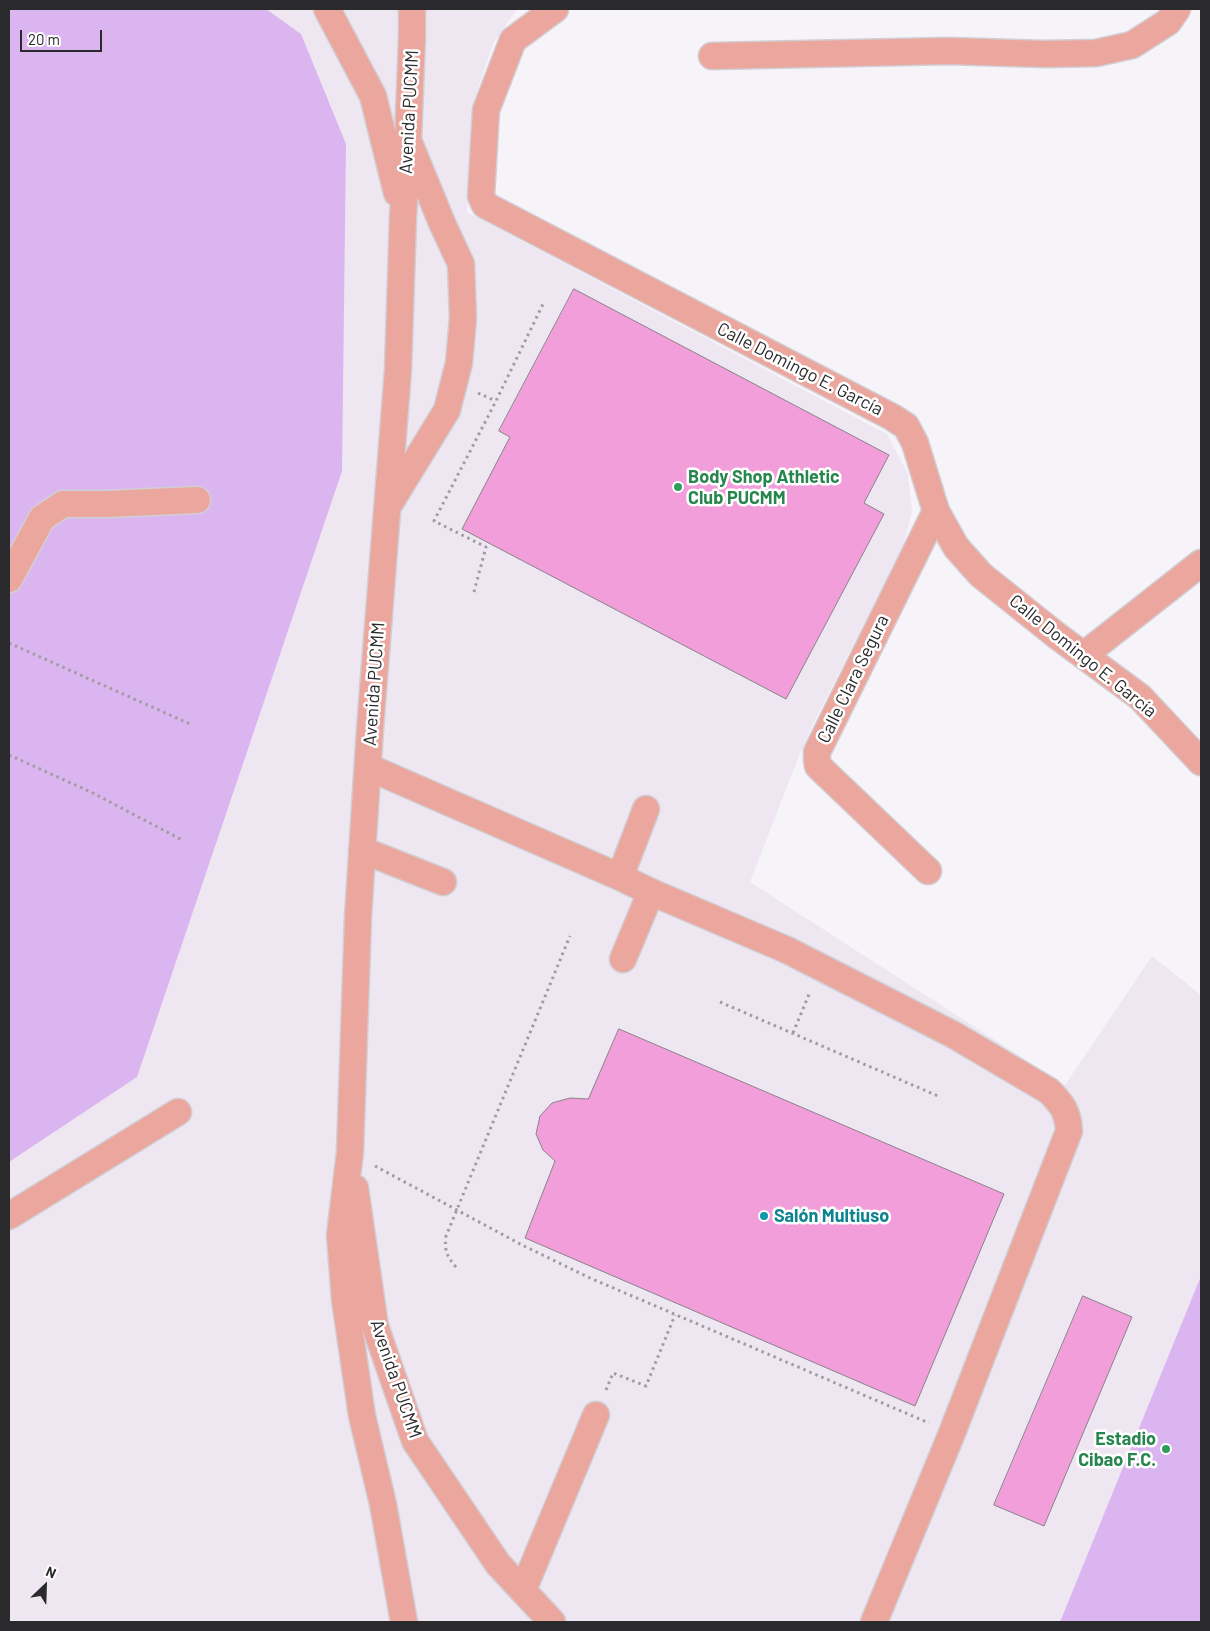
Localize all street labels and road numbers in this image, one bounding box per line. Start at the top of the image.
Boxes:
street label: Avenida PUCMM [395,50,423,174]
street label: Calle Domingo E. García [714,318,886,420]
street label: Calle Domingo E. García [1005,590,1161,722]
street label: Calle Clara Segura [813,611,893,747]
street label: Avenida PUCMM [359,621,389,747]
street label: Avenida PUCMM [366,1317,426,1441]

